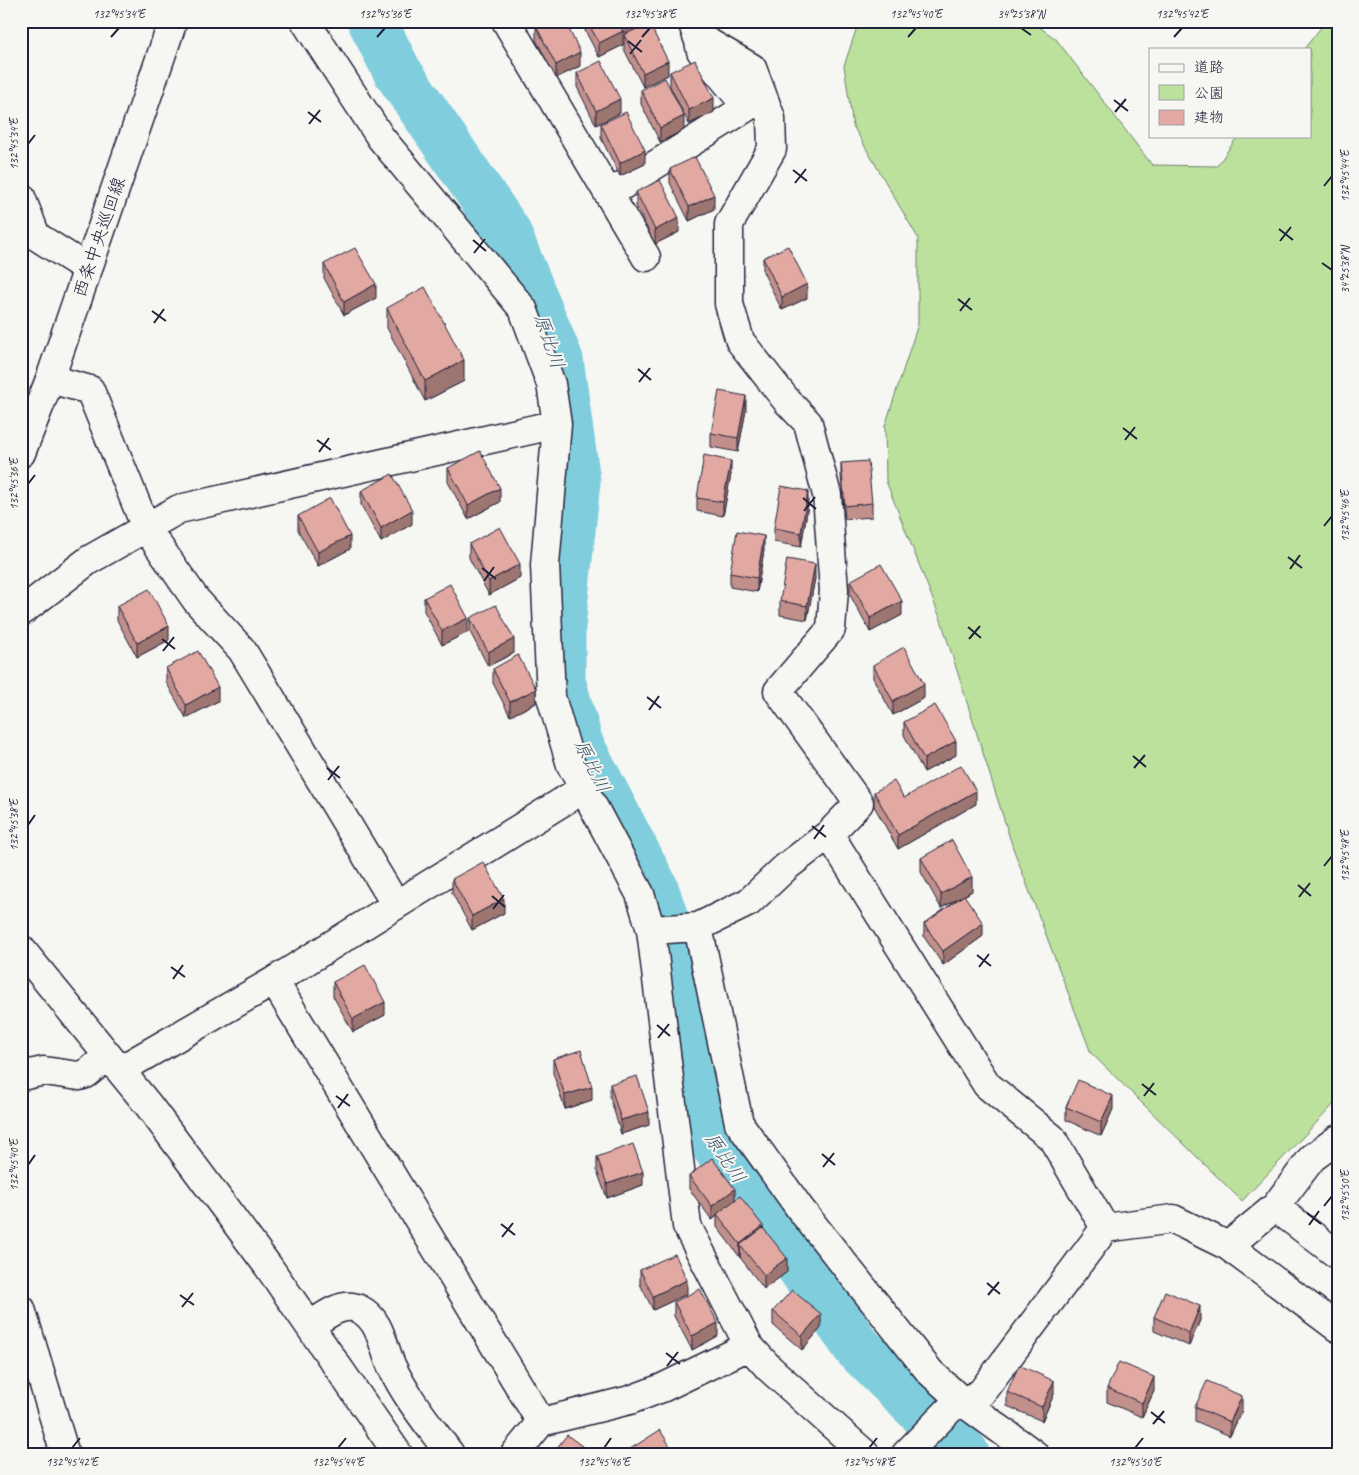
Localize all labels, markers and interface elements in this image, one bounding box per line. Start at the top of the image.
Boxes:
text: 132°45'34"E [93,6,147,22]
text: 132°45'36"E [359,6,413,22]
text: 132°45'38"E [624,6,678,22]
text: 132°45'40"E [890,6,944,22]
text: 34°25'38"N [997,6,1046,22]
text: 132°45'42"E [1156,6,1210,22]
legend [1149,48,1312,138]
text: 道路 [1194,58,1224,77]
text: 公園 [1194,84,1224,103]
text: 建物 [1194,108,1224,127]
text: 132°45'34"E [6,116,22,170]
text: 132°45'44"E [1337,148,1353,202]
street label: 西条中央巡回線 [68,174,130,300]
text: 34°25'38"N [1337,245,1353,294]
water label: 原比川 [528,310,570,372]
text: 132°45'36"E [6,456,22,510]
text: 132°45'46"E [1337,488,1353,542]
water label: 原比川 [569,735,615,797]
text: 132°45'38"E [6,797,22,851]
text: 132°45'48"E [1337,828,1353,882]
water label: 原比川 [699,1128,751,1188]
text: 132°45'40"E [6,1137,22,1191]
text: 132°45'50"E [1337,1168,1353,1222]
text: 132°45'42"E [46,1454,100,1470]
text: 132°45'44"E [312,1454,366,1470]
text: 132°45'46"E [578,1454,632,1470]
text: 132°45'48"E [843,1454,897,1470]
text: 132°45'50"E [1109,1454,1163,1470]

